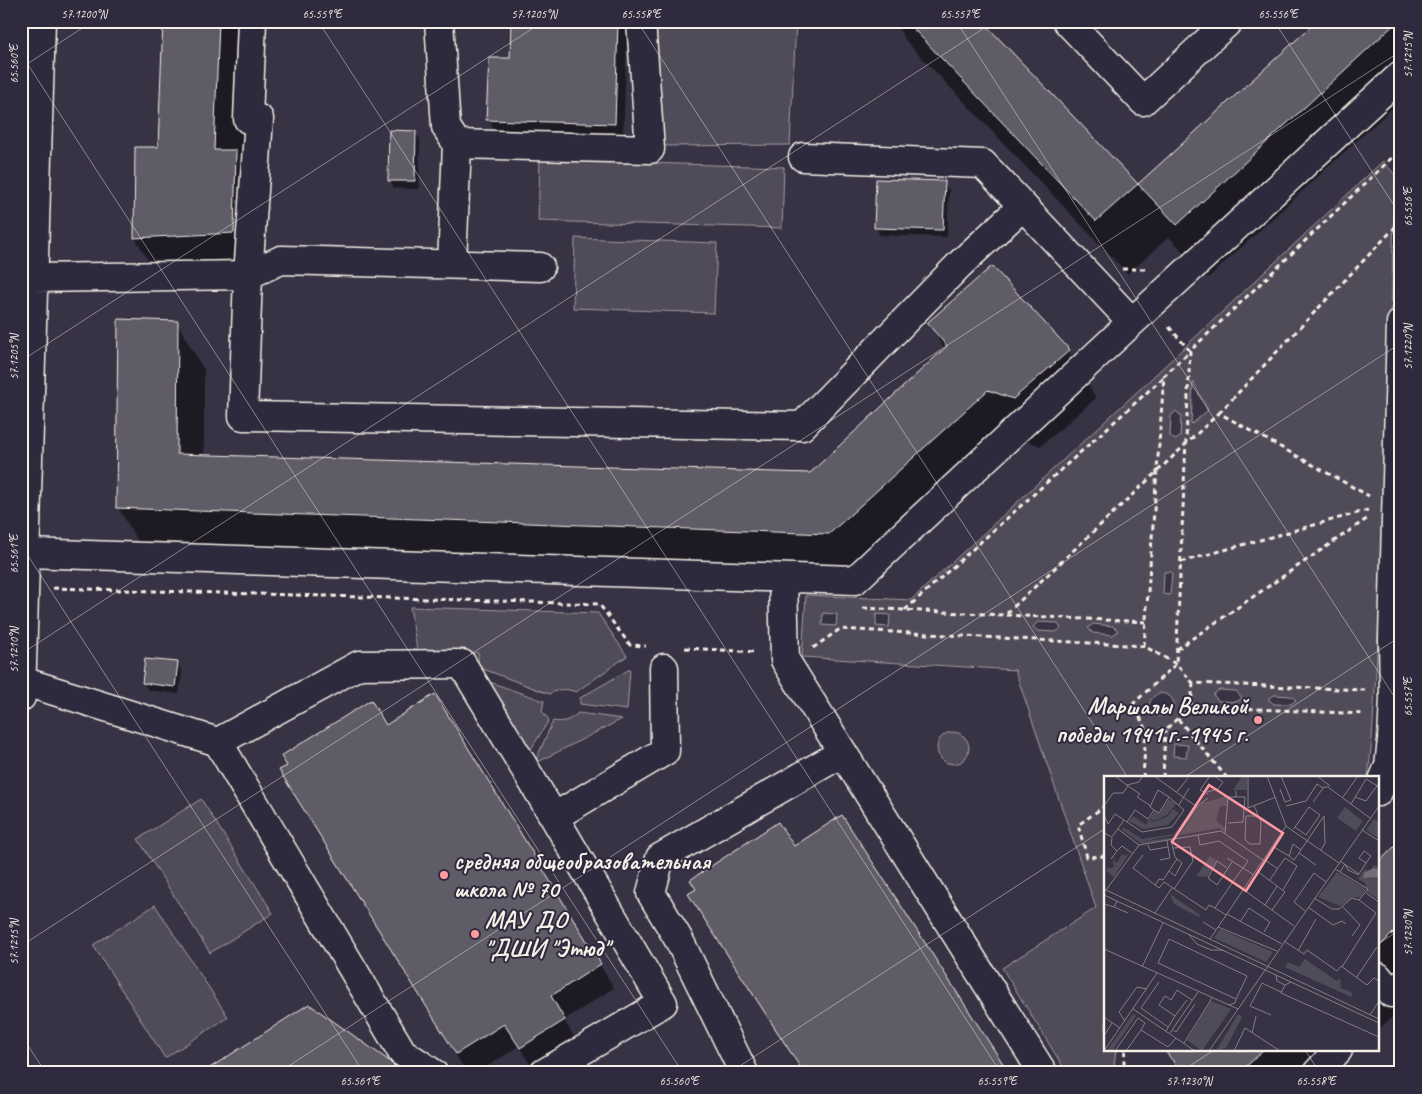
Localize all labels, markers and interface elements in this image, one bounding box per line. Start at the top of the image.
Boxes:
text: 57.1200°N [61,6,108,22]
text: 65.559°E [302,6,343,22]
text: 57.1205°N [511,6,558,22]
text: 65.558°E [621,6,662,22]
text: 65.557°E [940,6,981,22]
text: 65.556°E [1258,6,1299,22]
text: 57.1215°N [1400,31,1416,78]
text: 65.560°E [6,43,22,84]
text: 65.556°E [1400,186,1416,227]
text: 57.1220°N [1400,323,1416,370]
text: 57.1205°N [6,333,22,380]
text: 65.561°E [6,533,22,574]
text: 57.1210°N [6,626,22,673]
text: 65.557°E [1400,676,1416,717]
place label: Маршалы Великой победы 1941 г.-1945 г. [1056,691,1250,749]
marker: Маршалы Великой победы 1941 г.-1945 г. [1252,714,1264,726]
inset map [1104,776,1380,1052]
place label: средняя общеобразовательная школа № 70 [454,846,712,904]
marker: средняя общеобразовательная школа № 70 [438,869,450,881]
place label: МАУ ДО "ДШИ "Этюд" [485,905,614,963]
text: 57.1230°N [1400,909,1416,956]
text: 57.1215°N [6,918,22,965]
marker: МАУ ДО "ДШИ "Этюд" [469,928,481,940]
text: 65.561°E [340,1073,381,1089]
text: 65.560°E [659,1073,700,1089]
text: 65.559°E [977,1073,1018,1089]
text: 57.1230°N [1166,1073,1213,1089]
text: 65.558°E [1296,1073,1337,1089]

